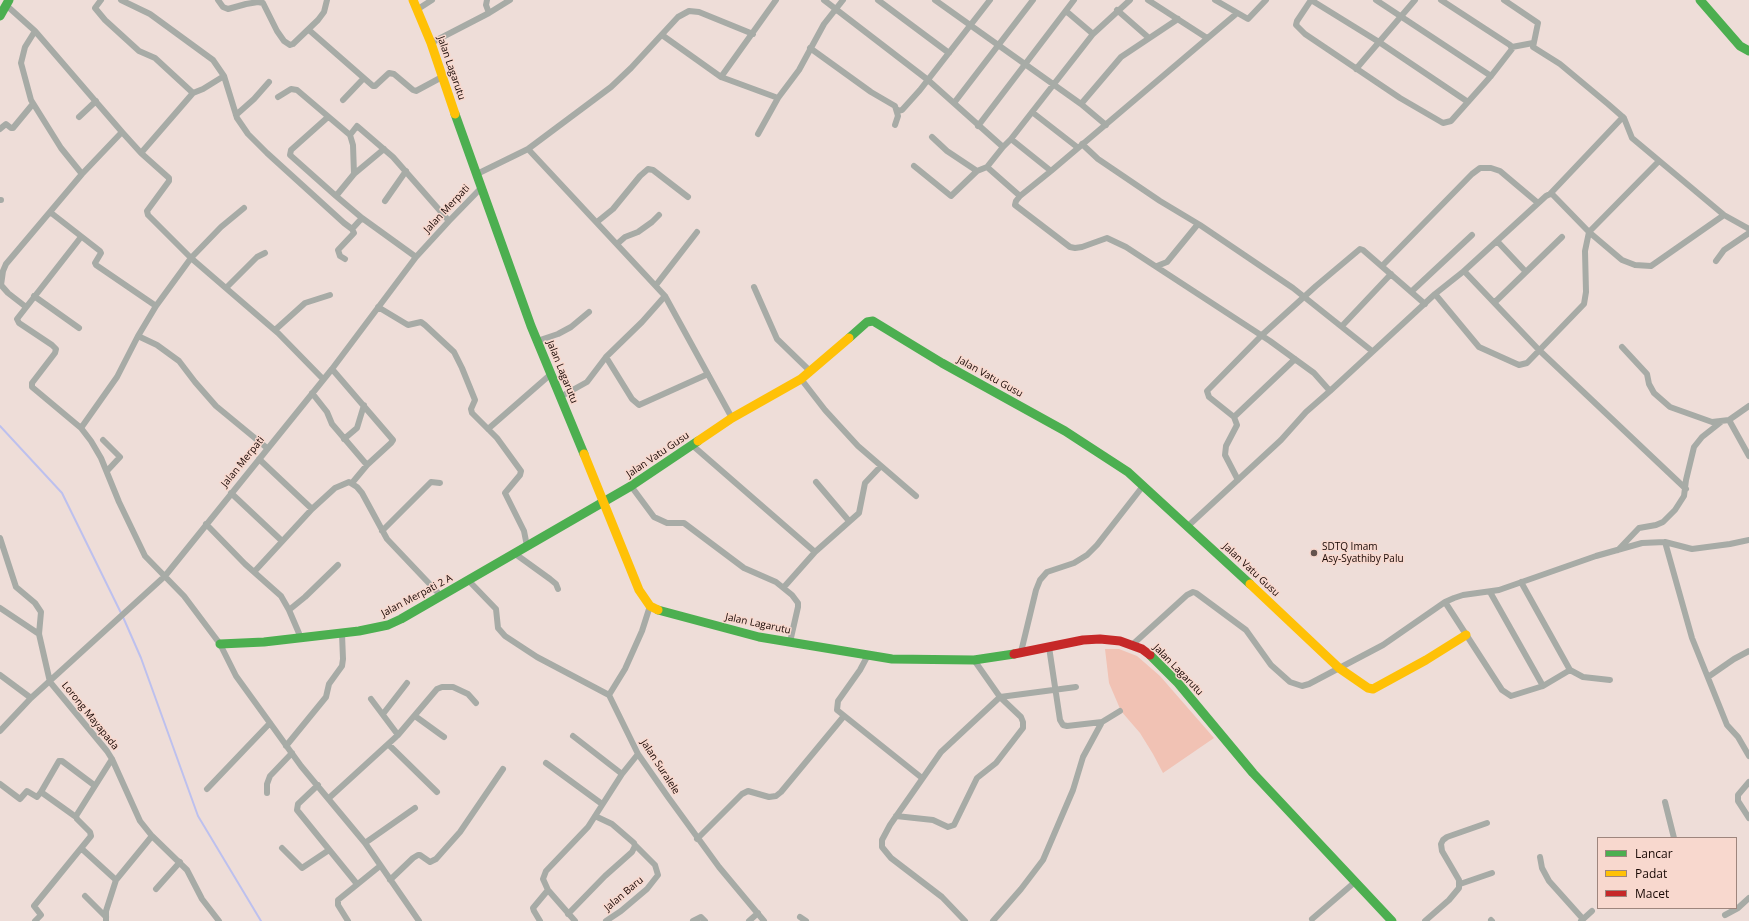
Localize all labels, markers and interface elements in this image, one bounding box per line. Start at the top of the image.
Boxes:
street label: Jalan Lagarutu [434,34,468,102]
street label: Jalan Merpati [422,182,472,236]
street label: Jalan Lagarutu [544,339,580,405]
street label: Jalan Vatu Gusu [955,354,1025,400]
street label: Jalan Vatu Gusu [624,430,692,480]
street label: Jalan Merpati [219,434,267,490]
street label: Jalan Vatu Gusu [1220,541,1282,599]
place label: SDTQ Imam Asy-Syathiby Palu [1322,541,1404,564]
marker: SDTQ Imam Asy-Syathiby Palu [1309,548,1319,558]
street label: Jalan Merpati 2 A [379,572,455,620]
street label: Jalan Lagarutu [724,611,792,637]
street label: Jalan Lagarutu [1151,642,1205,698]
street label: Lorong Mayapada [59,680,121,752]
street label: Jalan Suralele [638,737,682,797]
legend [1597,837,1737,909]
text: Lancar [1635,845,1673,862]
text: Padat [1635,865,1667,882]
street label: Jalan Baru [602,874,646,914]
text: Macet [1635,885,1669,902]

